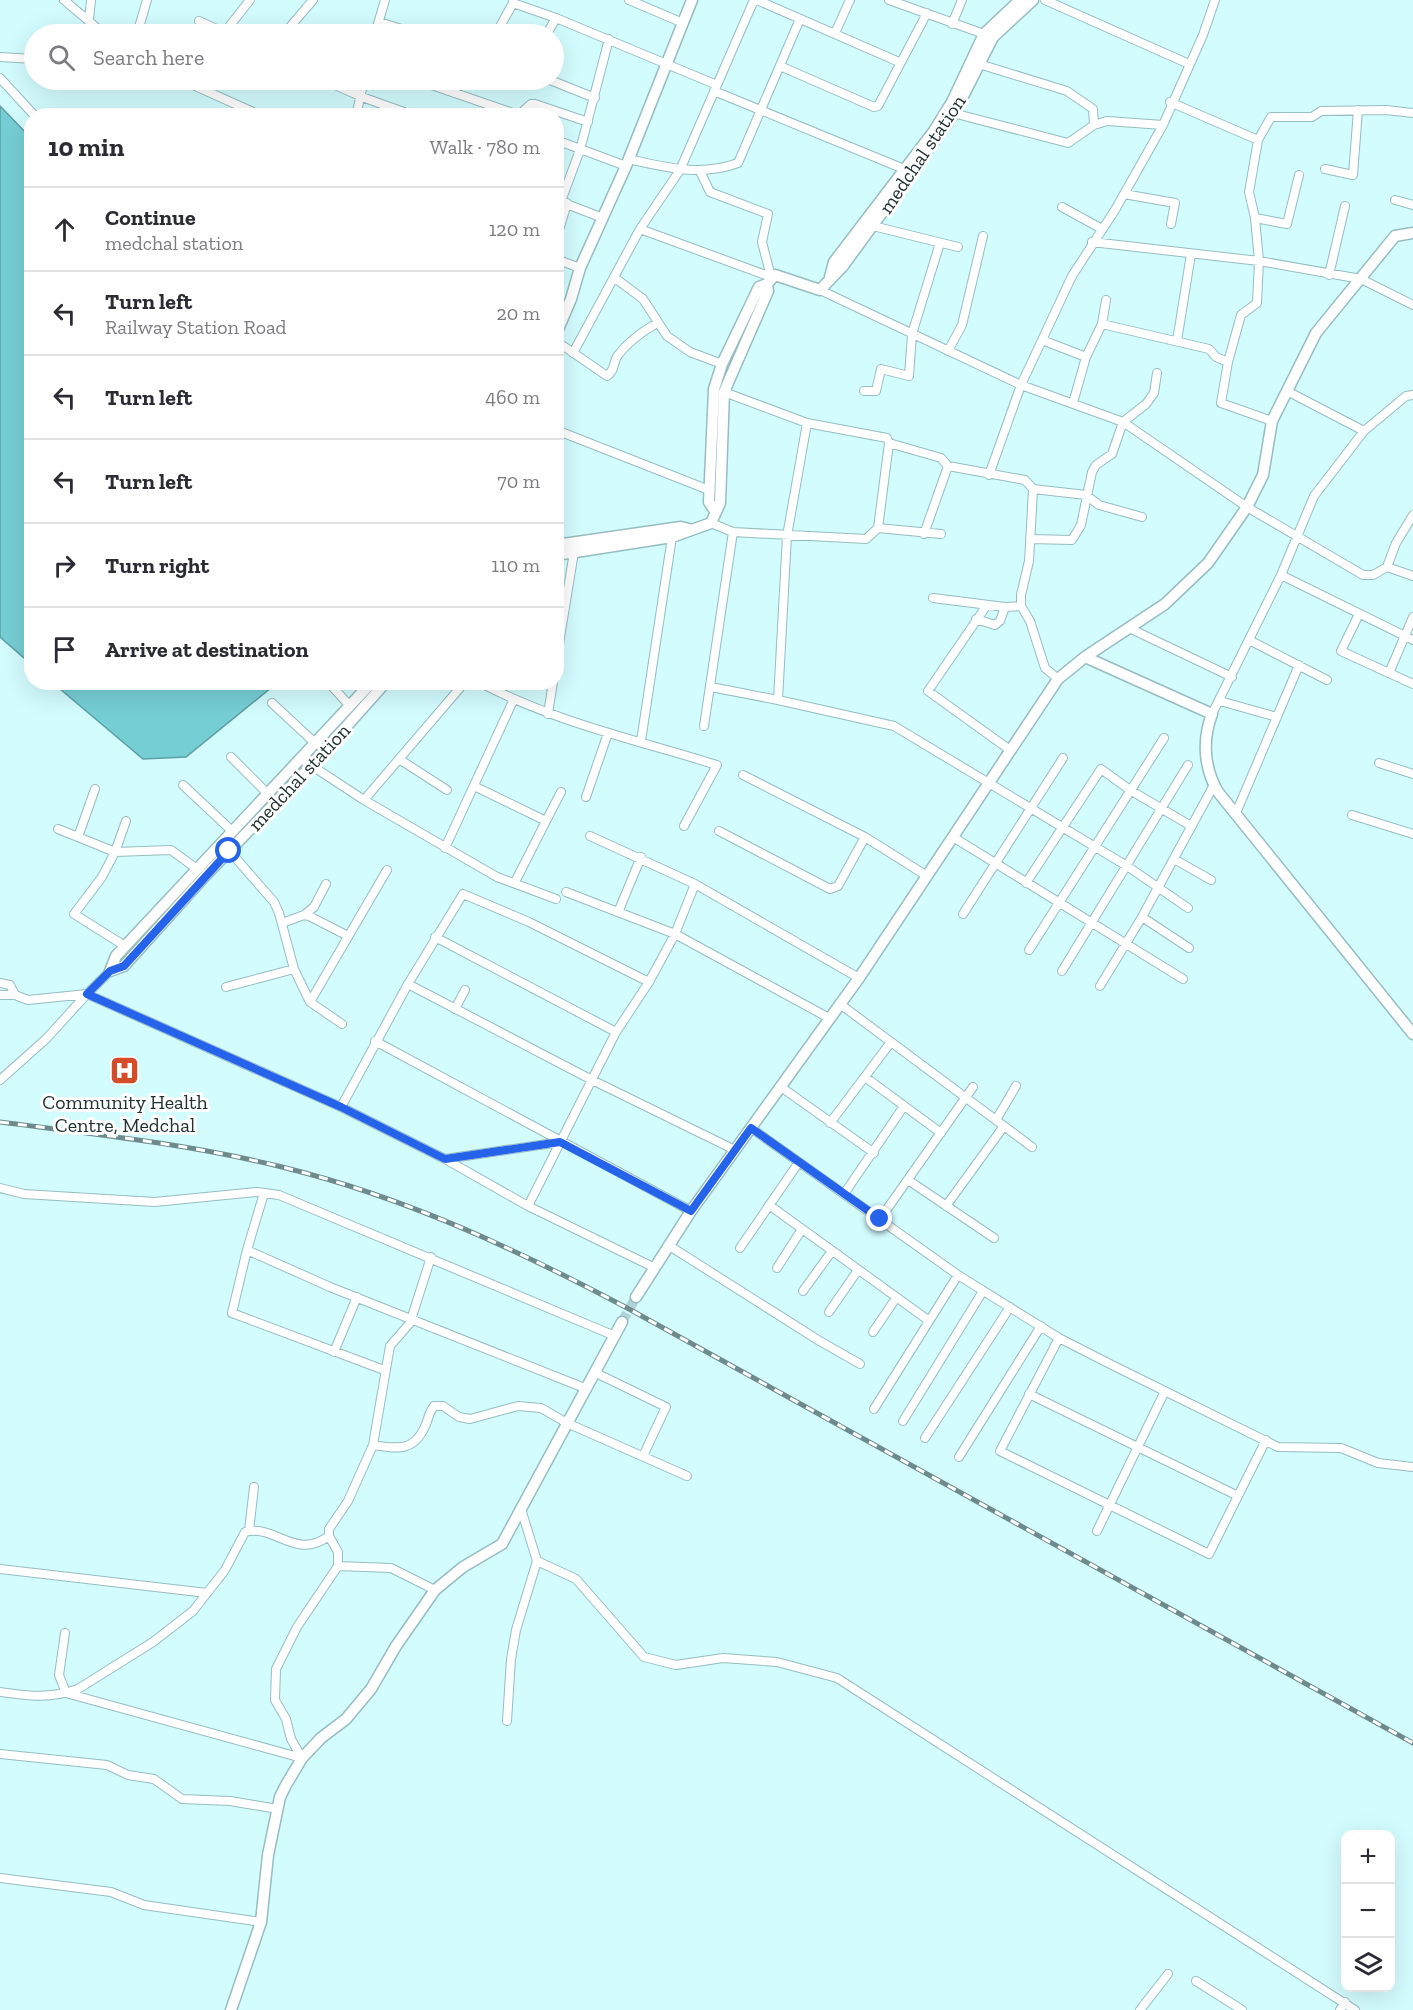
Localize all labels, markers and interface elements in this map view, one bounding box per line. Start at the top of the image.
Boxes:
search box [24,24,564,90]
icon: search [45,41,78,74]
text: Search here [93,44,204,71]
street label: medchal station [873,90,971,218]
text: 10 min [48,131,124,163]
text: Walk · 780 m [430,135,540,159]
text: Continue [105,204,196,231]
icon: ahead [48,213,81,246]
text: 120 m [489,217,540,241]
text: medchal station [105,231,243,255]
text: Turn left [105,288,192,315]
icon: left [48,297,81,330]
text: 20 m [496,301,540,325]
text: Railway Station Road [105,315,287,339]
icon: left [48,381,81,414]
text: Turn left [105,384,192,411]
text: 460 m [485,385,540,409]
icon: left [48,465,81,498]
text: Turn left [105,468,192,495]
text: 70 m [497,469,540,493]
icon: right [48,549,81,582]
text: Turn right [105,552,209,579]
text: 110 m [491,553,540,577]
icon: arrive [48,633,81,666]
text: Arrive at destination [105,636,308,663]
street label: medchal station [243,718,355,836]
route start [215,837,241,863]
hospital icon: Community Health Centre, Medchal [109,1055,141,1087]
place label: Community Health Centre, Medchal [42,1090,208,1137]
route end [866,1205,892,1231]
map controls [1341,1830,1395,1992]
button: + [1341,1830,1395,1884]
button: − [1341,1884,1395,1938]
button: layers [1341,1938,1395,1992]

